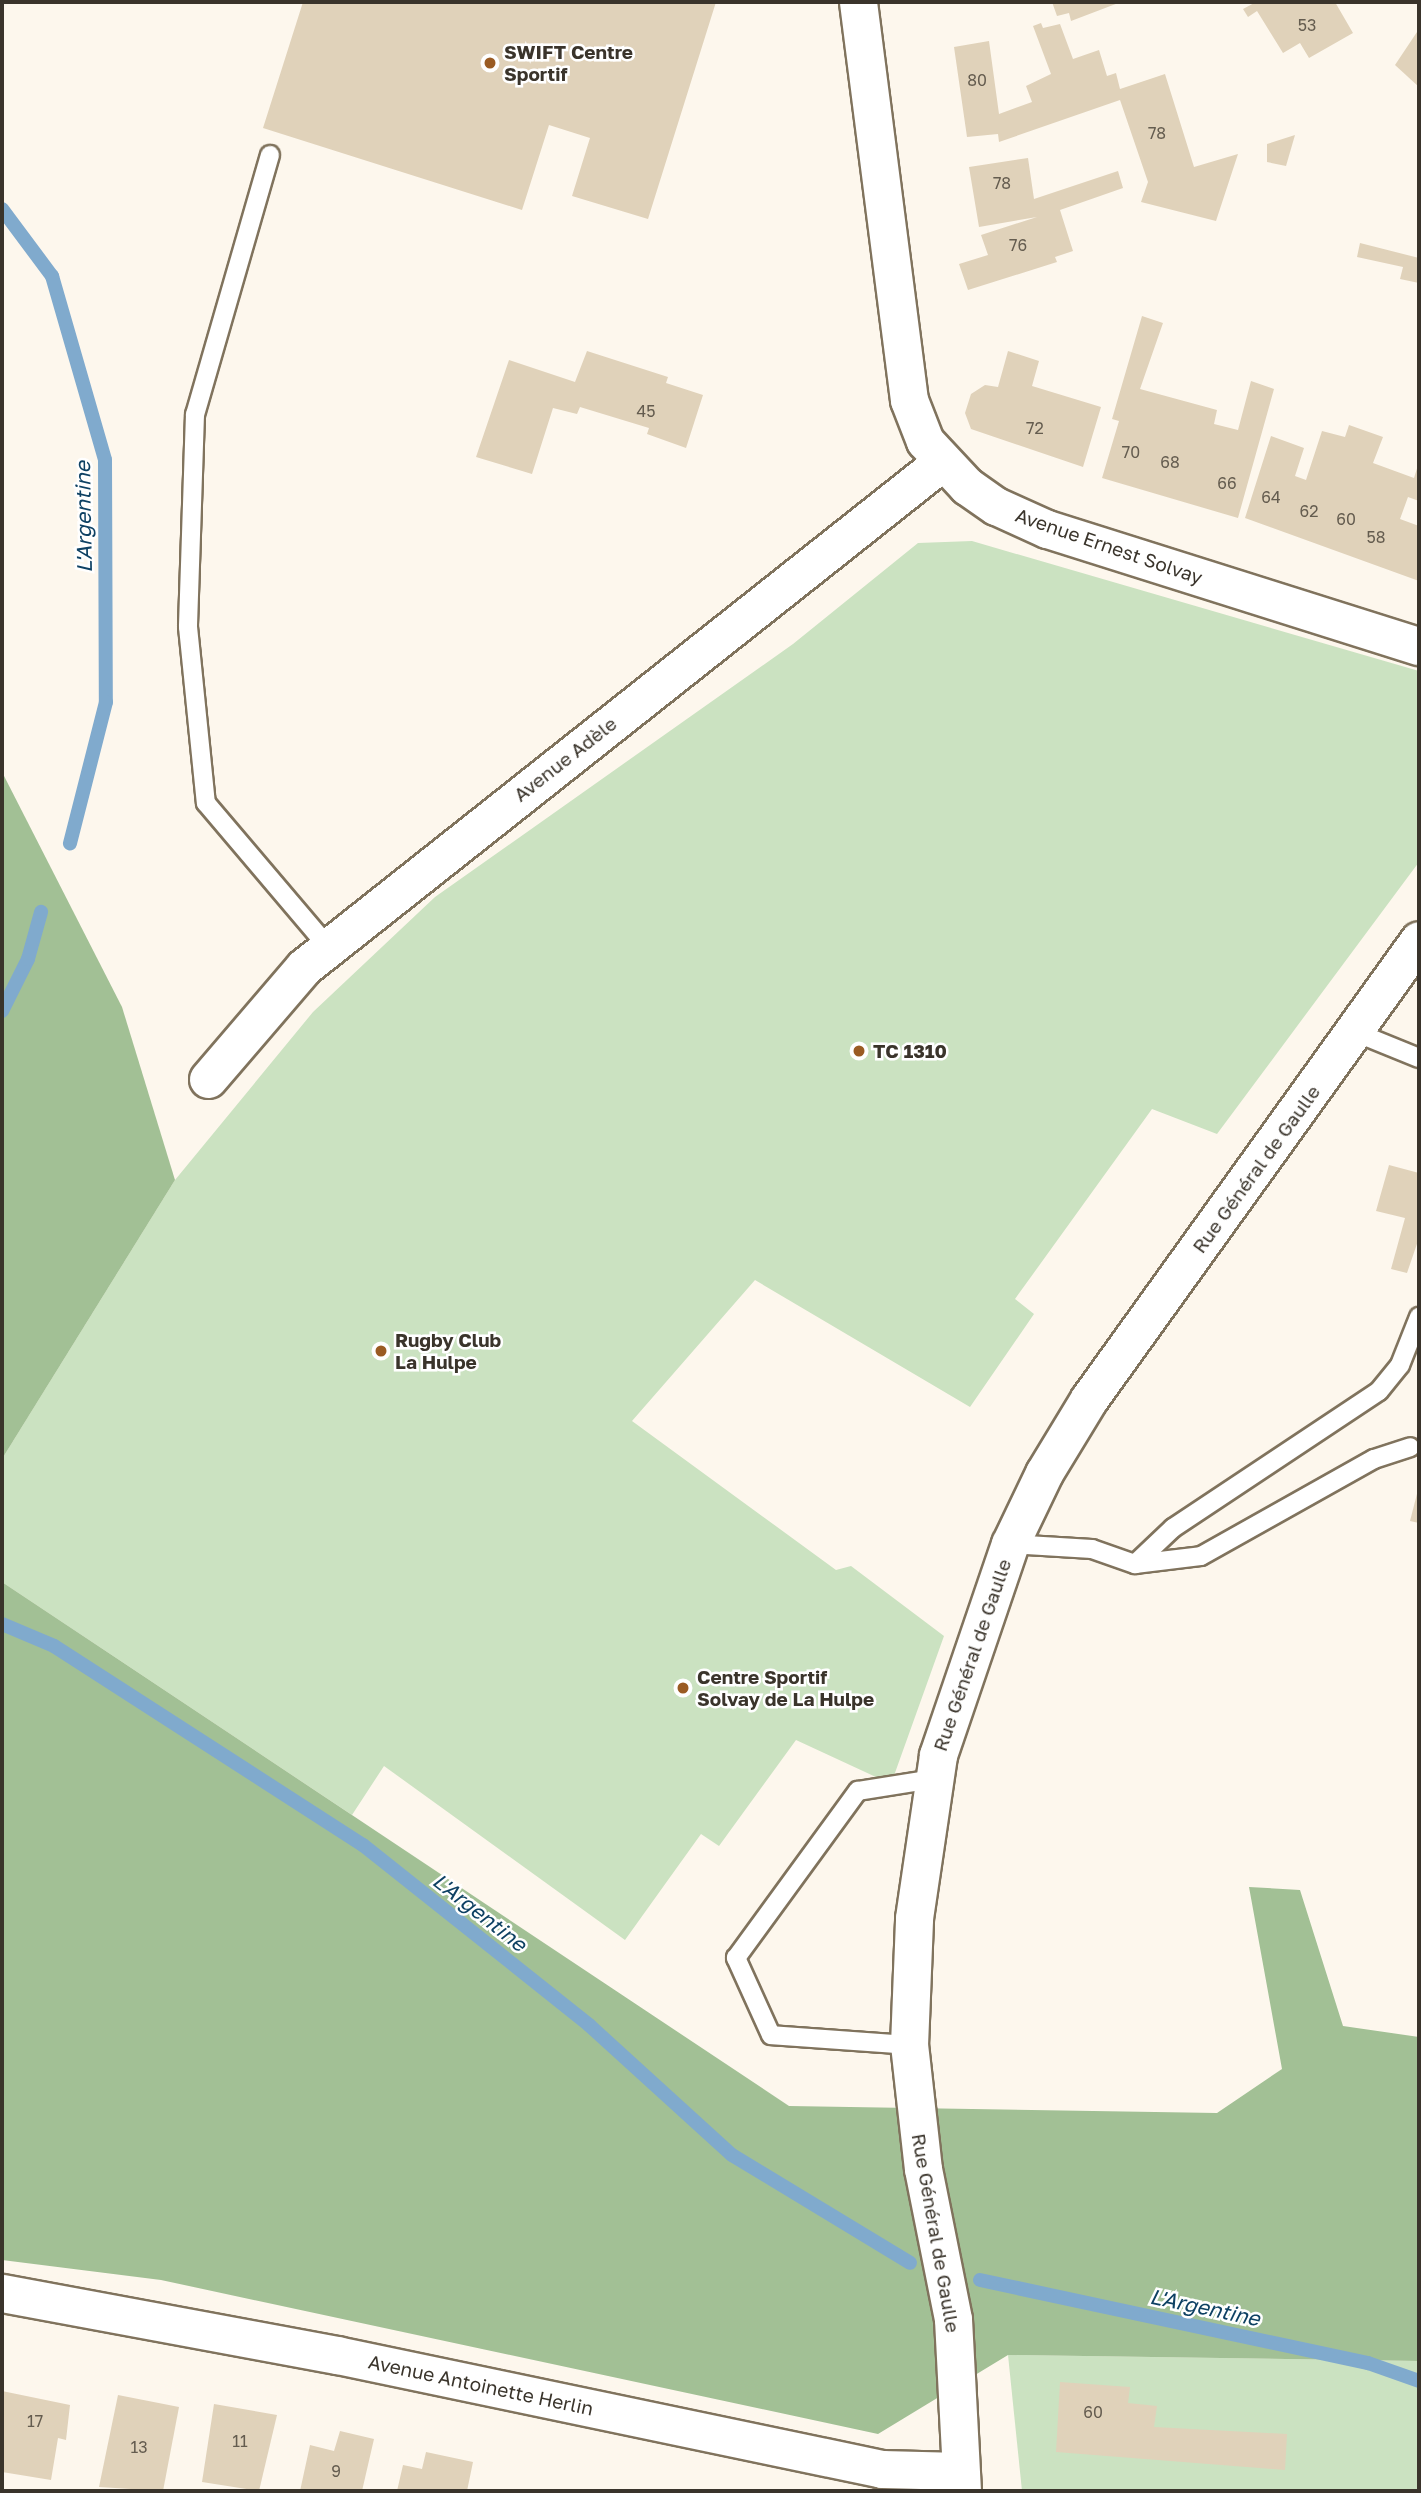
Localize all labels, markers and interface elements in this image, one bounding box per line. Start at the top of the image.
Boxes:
house number: 53 [1298,15,1316,35]
place label: SWIFT Centre Sportif [504,41,633,85]
marker: SWIFT Centre Sportif [482,55,498,71]
house number: 80 [967,70,987,90]
house number: 78 [1148,123,1166,143]
house number: 78 [993,173,1011,193]
house number: 76 [1009,235,1027,255]
house number: 45 [636,401,656,421]
house number: 72 [1026,418,1044,438]
house number: 70 [1122,442,1140,462]
house number: 68 [1160,452,1180,472]
water label: L'Argentine [69,461,97,573]
house number: 66 [1217,473,1237,493]
house number: 64 [1261,487,1281,507]
house number: 62 [1300,501,1318,521]
street label: Avenue Ernest Solvay [1013,503,1205,589]
house number: 60 [1336,509,1356,529]
house number: 58 [1366,527,1386,547]
street label: Avenue Adèle [509,712,621,806]
place label: TC 1310 [873,1040,947,1062]
marker: TC 1310 [851,1043,867,1059]
street label: Rue Général de Gaulle [1187,1081,1325,1257]
place label: Rugby Club La Hulpe [395,1329,501,1373]
marker: Rugby Club La Hulpe [373,1343,389,1359]
street label: Rue Général de Gaulle [928,1556,1016,1754]
place label: Centre Sportif Solvay de La Hulpe [697,1666,874,1710]
marker: Centre Sportif Solvay de La Hulpe [675,1680,691,1696]
water label: L'Argentine [428,1868,532,1956]
street label: Rue Général de Gaulle [907,2132,965,2334]
water label: L'Argentine [1148,2283,1262,2331]
street label: Avenue Antoinette Herlin [366,2350,596,2420]
house number: 60 [1083,2402,1103,2422]
house number: 17 [27,2411,43,2431]
house number: 11 [232,2431,248,2451]
house number: 13 [130,2437,148,2457]
house number: 9 [331,2461,341,2481]

